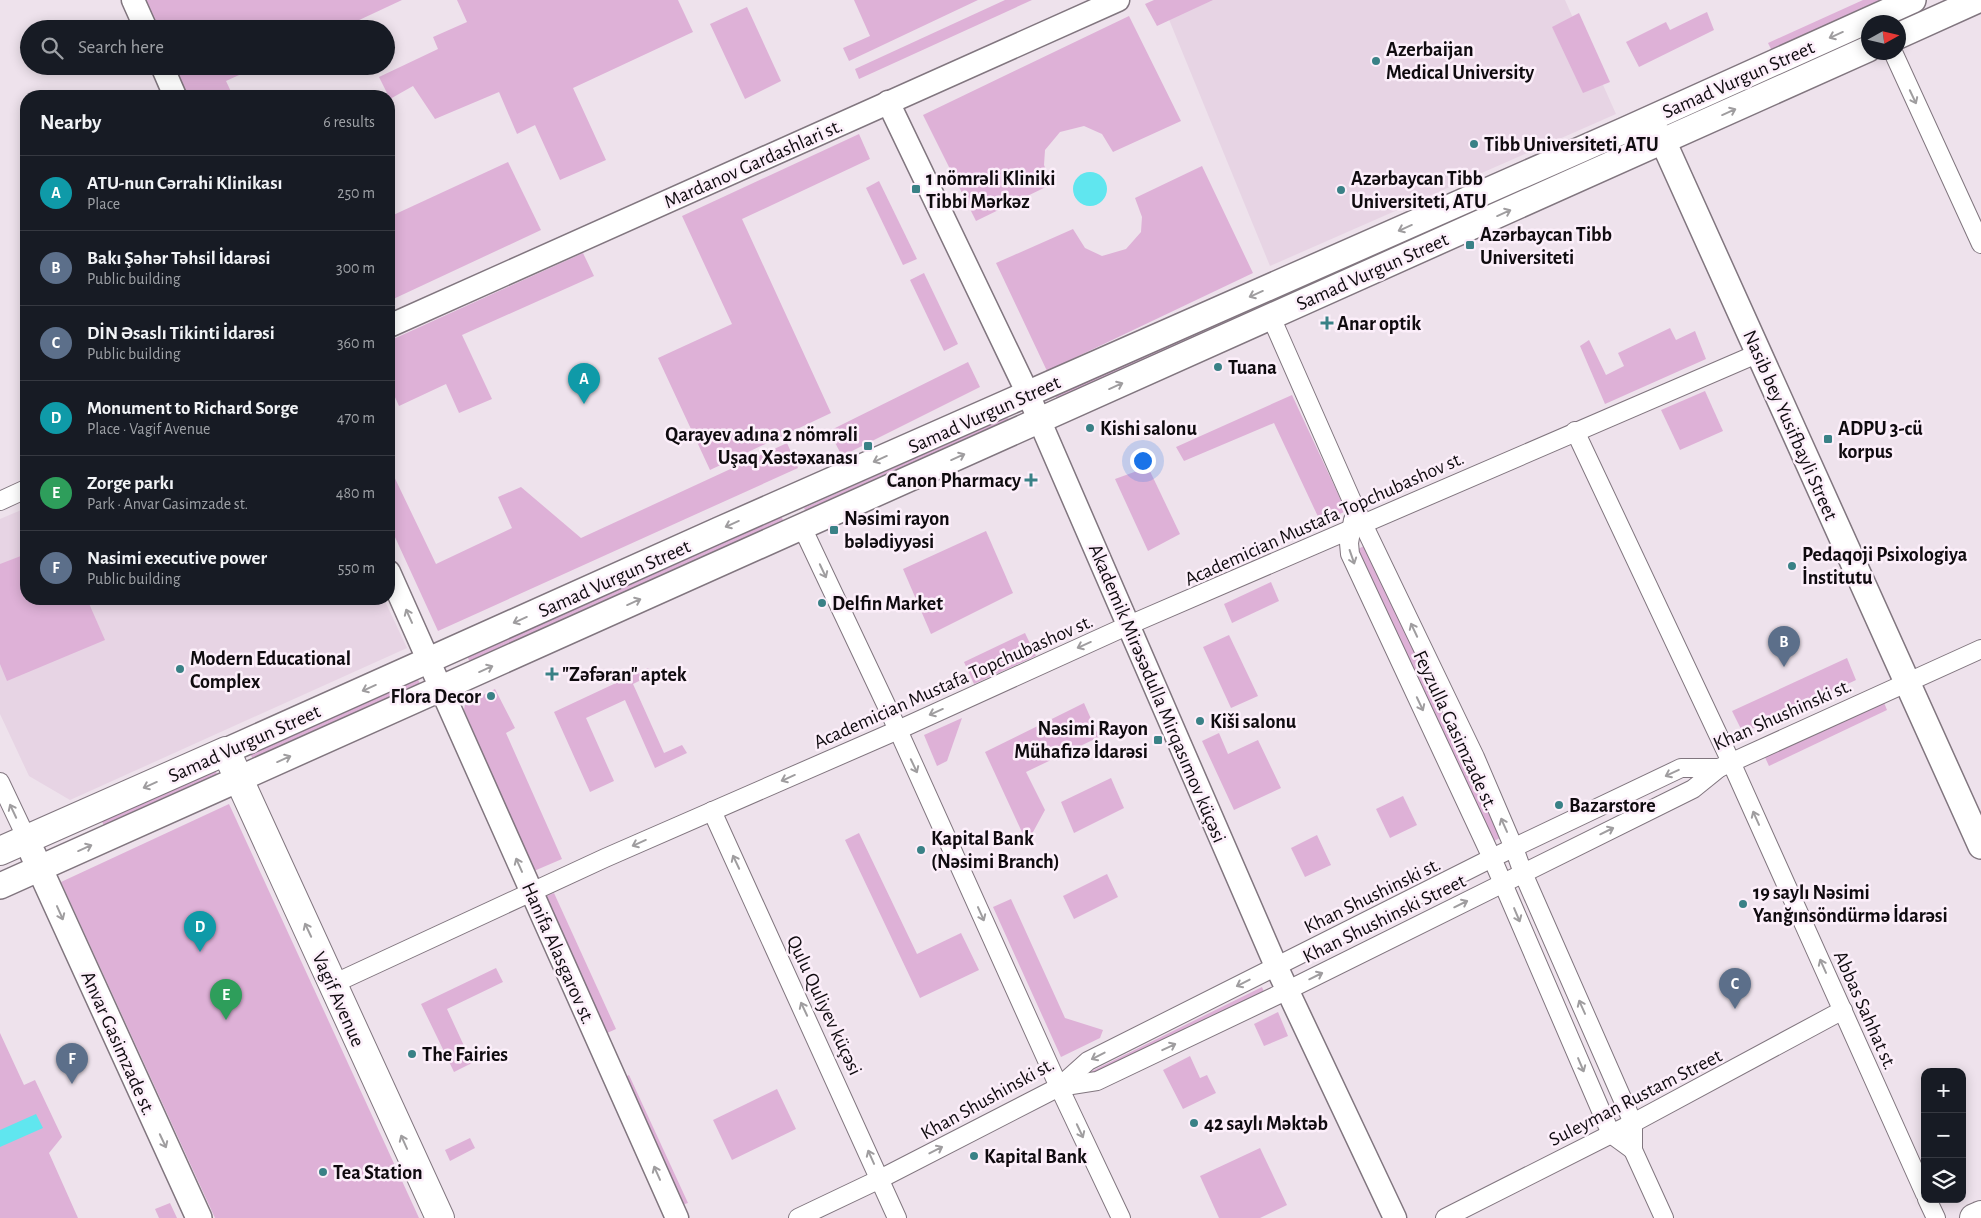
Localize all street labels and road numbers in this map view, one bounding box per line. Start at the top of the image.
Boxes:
street label: Samad Vurgun Street [1659,37,1818,122]
street label: Mardanov Gardashlari st. [661,116,846,212]
street label: Samad Vurgun Street [1293,229,1452,314]
street label: Nasib bey Yusifbayli Street [1739,327,1841,524]
street label: Samad Vurgun Street [905,372,1064,457]
street label: Academician Mustafa Topchubashov st. [1182,448,1467,590]
street label: Samad Vurgun Street [535,536,694,621]
street label: Akademik Mirəsədulla Mirqasımov küçəsi [1085,541,1229,846]
street label: Academician Mustafa Topchubashov st. [811,611,1096,753]
street label: Feyzulla Gasimzade st. [1409,647,1501,813]
street label: Khan Shushinski st. [1710,675,1855,754]
street label: Samad Vurgun Street [165,701,324,786]
street label: Khan Shushinski st. [1301,854,1444,938]
street label: Khan Shushinski Street [1300,871,1470,967]
street label: Hanifa Alasgarov st. [518,879,598,1027]
street label: Qulu Quliyev küçəsi [783,932,865,1078]
street label: Abbas Sahhat st. [1830,948,1900,1073]
street label: Vagif Avenue [308,949,368,1050]
street label: Anvar Gasimzade st. [77,968,159,1119]
street label: Suleyman Rustam Street [1546,1045,1726,1150]
street label: Khan Shushinski st. [917,1054,1058,1144]

